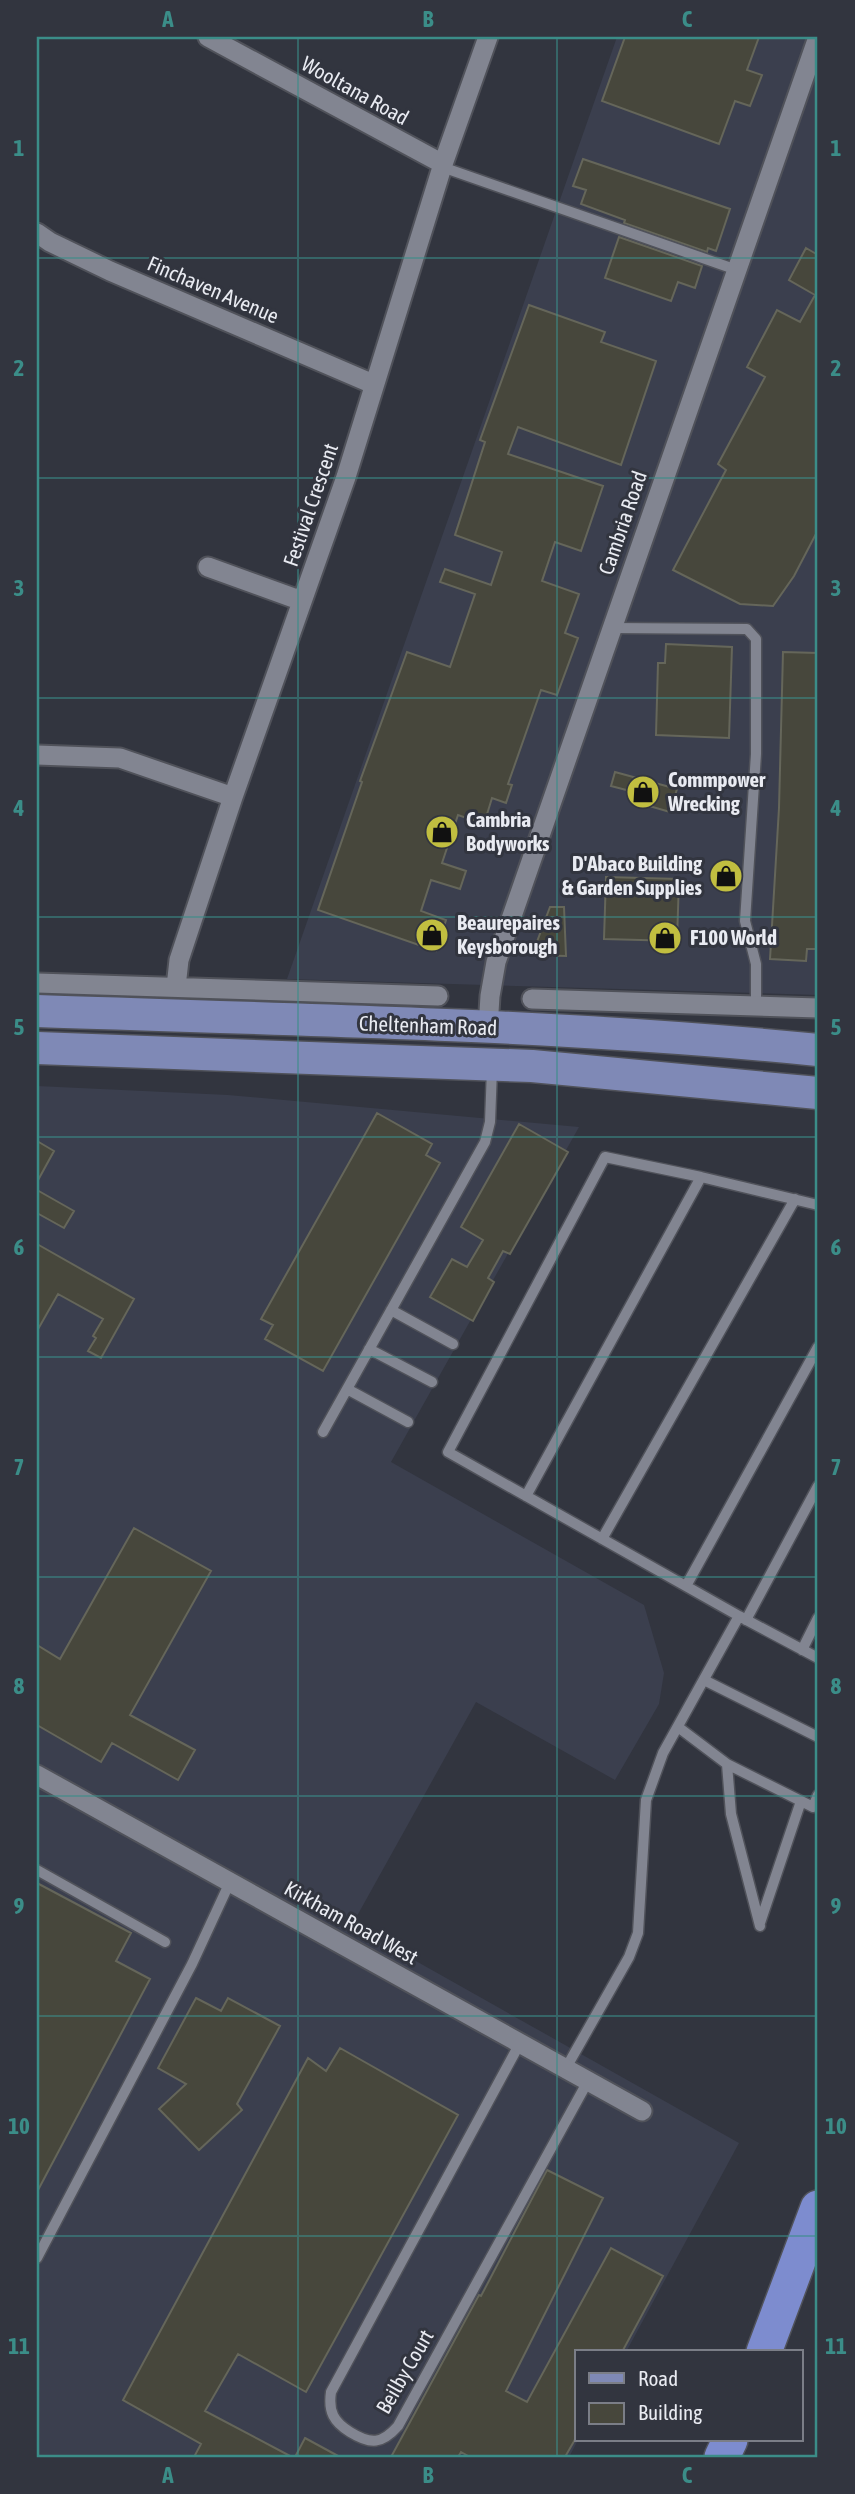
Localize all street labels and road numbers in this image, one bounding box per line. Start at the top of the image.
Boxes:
street label: Wooltana Road [298,51,413,129]
street label: Finchaven Avenue [144,251,283,328]
street label: Festival Crescent [278,440,342,569]
street label: Cambria Road [593,468,651,578]
street label: Cheltenham Road [358,1011,498,1039]
street label: Kirkham Road West [280,1875,422,1969]
street label: Beilby Court [371,2325,438,2418]

